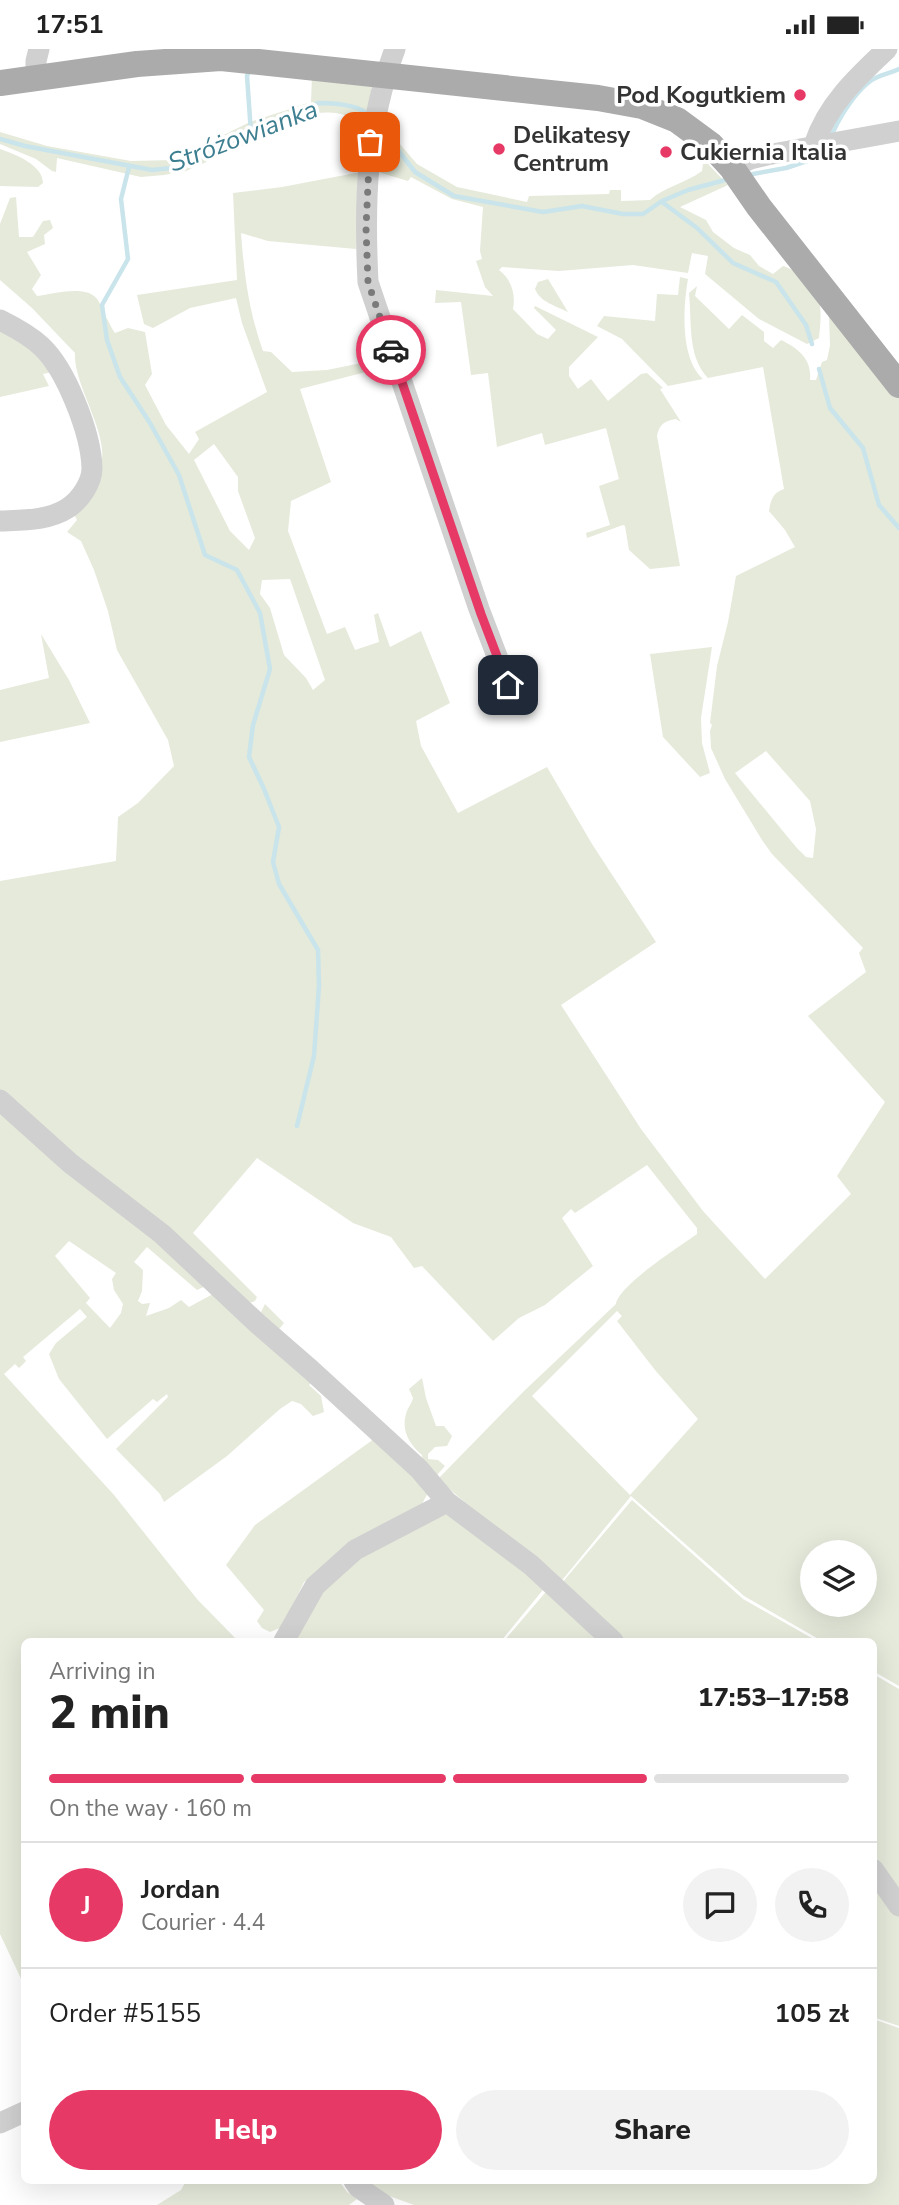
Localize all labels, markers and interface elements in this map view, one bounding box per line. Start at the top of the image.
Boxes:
text: 17:51 [35,7,104,42]
place label: Pod Kogutkiem [616,79,786,111]
marker: Pod Kogutkiem [792,87,808,103]
water label: Stróżowianka [163,91,323,181]
pin [340,112,400,172]
place label: Delikatesy Centrum [513,119,631,179]
icon: bag [351,123,389,161]
place label: Cukiernia Italia [680,136,847,168]
marker: Delikatesy Centrum [491,141,507,157]
marker: Cukiernia Italia [658,144,674,160]
courier [356,315,426,385]
icon: car [372,331,410,369]
pin [478,655,538,715]
icon: home [489,666,527,704]
map controls [800,1540,877,1617]
button: layers [800,1540,877,1617]
text: Arriving in [49,1656,156,1687]
text: 17:53–17:58 [698,1680,849,1715]
text: 2 min [49,1681,170,1744]
text: On the way · 160 m [49,1793,252,1824]
button: chat [683,1868,757,1942]
button: phone [775,1868,849,1942]
text: Jordan [141,1872,220,1907]
text: J [81,1888,91,1923]
text: Courier · 4.4 [141,1907,265,1938]
text: Order #5155 [49,1996,201,2031]
text: 105 zł [775,1996,849,2031]
button: Help [49,2090,442,2170]
button: Share [456,2090,849,2170]

